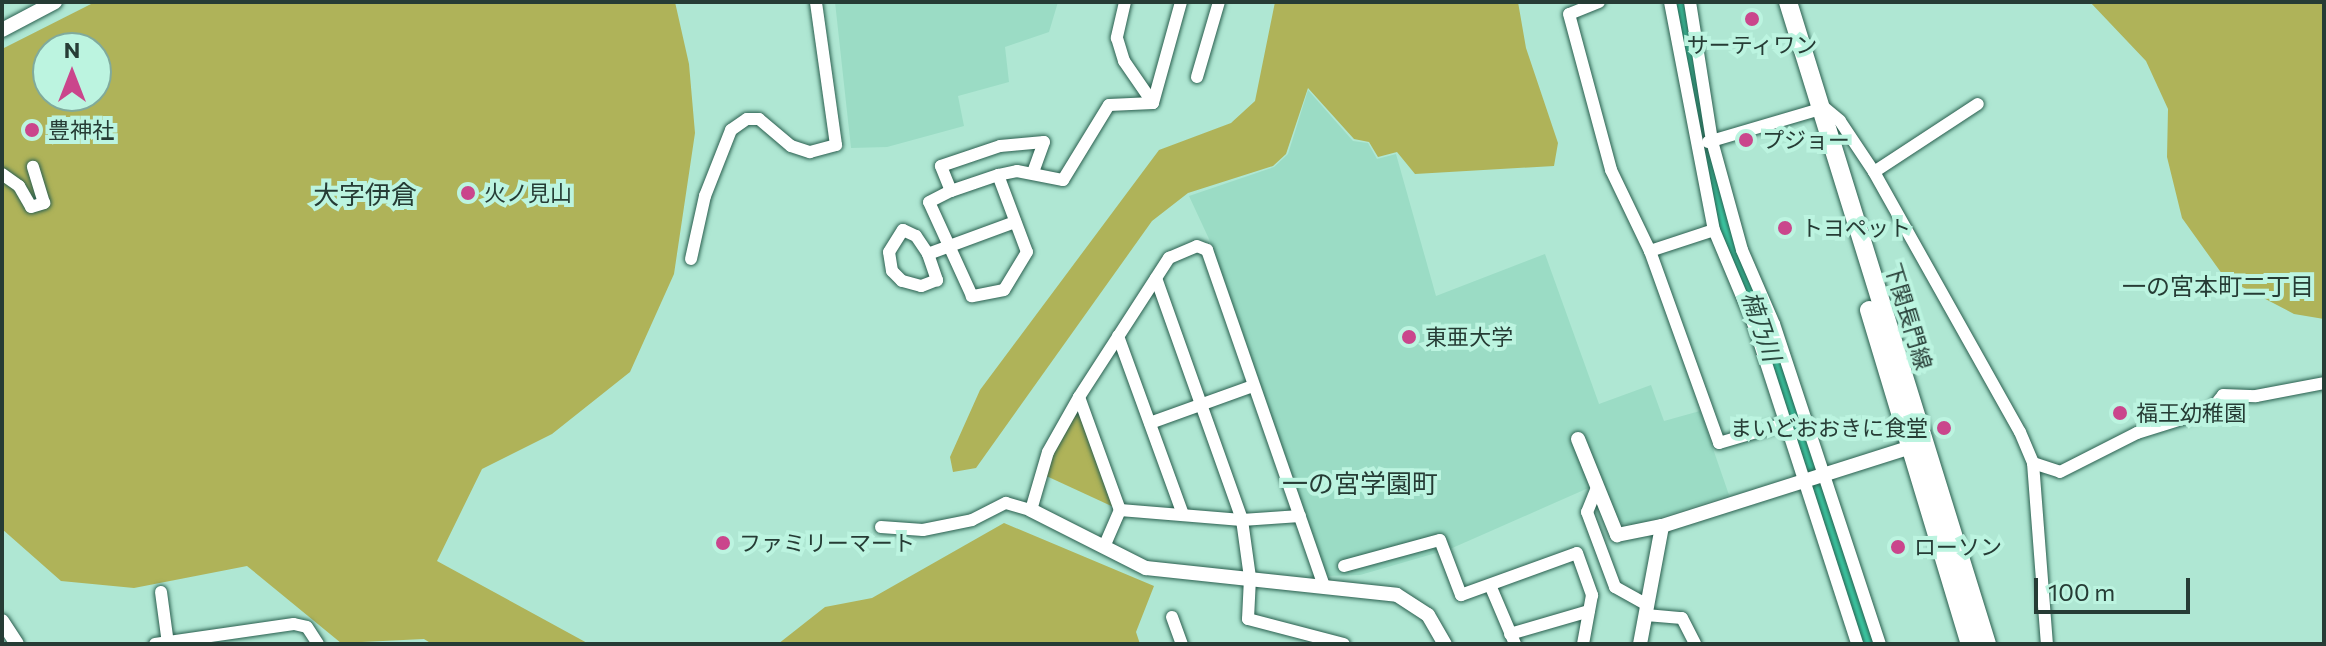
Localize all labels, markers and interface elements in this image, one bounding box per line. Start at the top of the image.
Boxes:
marker: サーティワン [1743,10,1761,28]
north arrow [32,32,112,112]
place label: サーティワン [1686,32,1818,58]
text: N [64,36,80,63]
place label: 豊神社 [48,117,114,143]
marker: 豊神社 [23,121,41,139]
place label: プジョー [1762,127,1850,153]
marker: プジョー [1737,131,1755,149]
district label: 大字伊倉 [313,178,417,210]
place label: 火ノ見山 [484,180,572,206]
marker: 火ノ見山 [459,184,477,202]
place label: トヨペット [1801,215,1911,241]
marker: トヨペット [1776,219,1794,237]
street label: 下関長門線 [1880,260,1938,372]
district label: 一の宮本町二丁目 [2122,272,2314,300]
water label: 楠乃川 [1737,287,1787,365]
place label: 東亜大学 [1425,324,1513,350]
marker: 東亜大学 [1400,328,1418,346]
place label: 福王幼稚園 [2136,400,2246,426]
marker: 福王幼稚園 [2111,404,2129,422]
place label: まいどおおきに食堂 [1730,415,1928,441]
marker: まいどおおきに食堂 [1935,419,1953,437]
district label: 一の宮学園町 [1282,467,1438,499]
place label: ファミリーマート [739,530,915,556]
marker: ファミリーマート [714,534,732,552]
place label: ローソン [1914,534,2002,560]
marker: ローソン [1889,538,1907,556]
scale bar [2038,562,2194,612]
text: 100 m [2048,577,2115,606]

